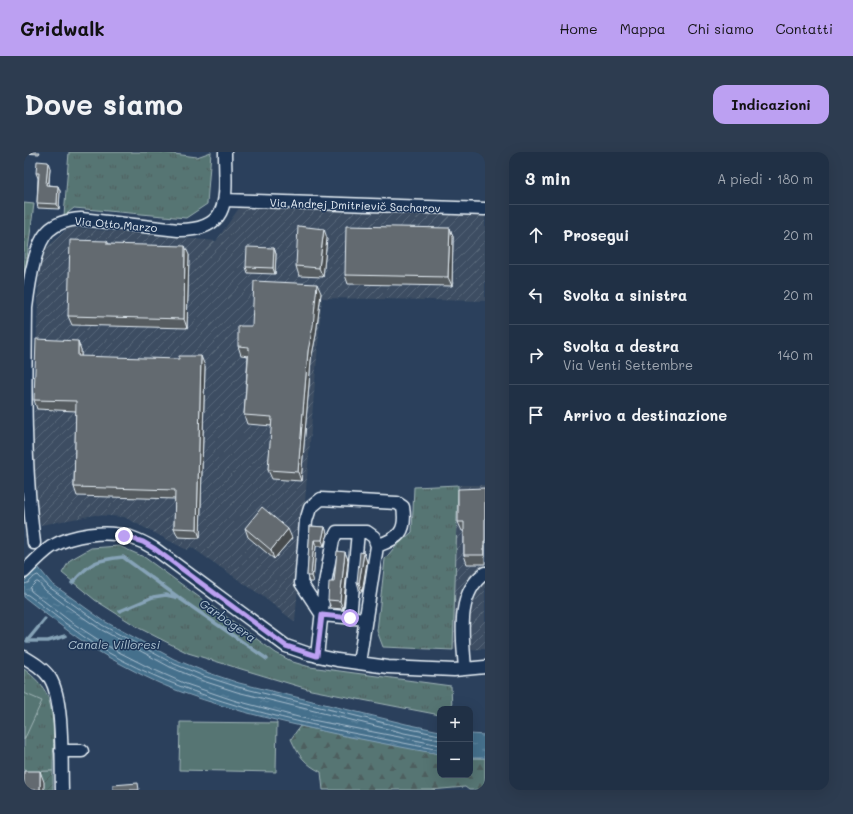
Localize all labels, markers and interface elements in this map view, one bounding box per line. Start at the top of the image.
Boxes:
text: Gridwalk [20,16,105,41]
text: Home [560,19,598,38]
text: Mappa [620,19,666,38]
text: Chi siamo [688,19,753,38]
text: Contatti [775,19,833,38]
button: Indicazioni [713,85,829,124]
text: Dove siamo [24,86,183,122]
text: 3 min [525,167,570,189]
text: A piedi · 180 m [717,170,813,187]
street label: Via Andrej Dmitrievič Sacharov [269,195,441,215]
street label: Via Otto Marzo [74,213,158,235]
icon: ahead [525,224,547,246]
text: Prosegui [563,225,629,245]
text: 20 m [783,226,813,243]
icon: left [525,284,547,306]
text: Svolta a sinistra [563,285,687,305]
text: 20 m [783,286,813,303]
text: Svolta a destra [563,336,679,356]
icon: right [525,344,547,366]
text: 140 m [777,346,813,363]
text: Via Venti Settembre [563,356,693,373]
icon: arrive [525,404,547,426]
text: Arrivo a destinazione [563,405,727,425]
route end [115,527,133,545]
water label: Garbogera [197,595,259,645]
route start [341,609,359,627]
water label: Canale Villoresi [68,636,160,652]
map controls [437,706,473,778]
button: + [437,706,473,742]
button: − [437,742,473,778]

